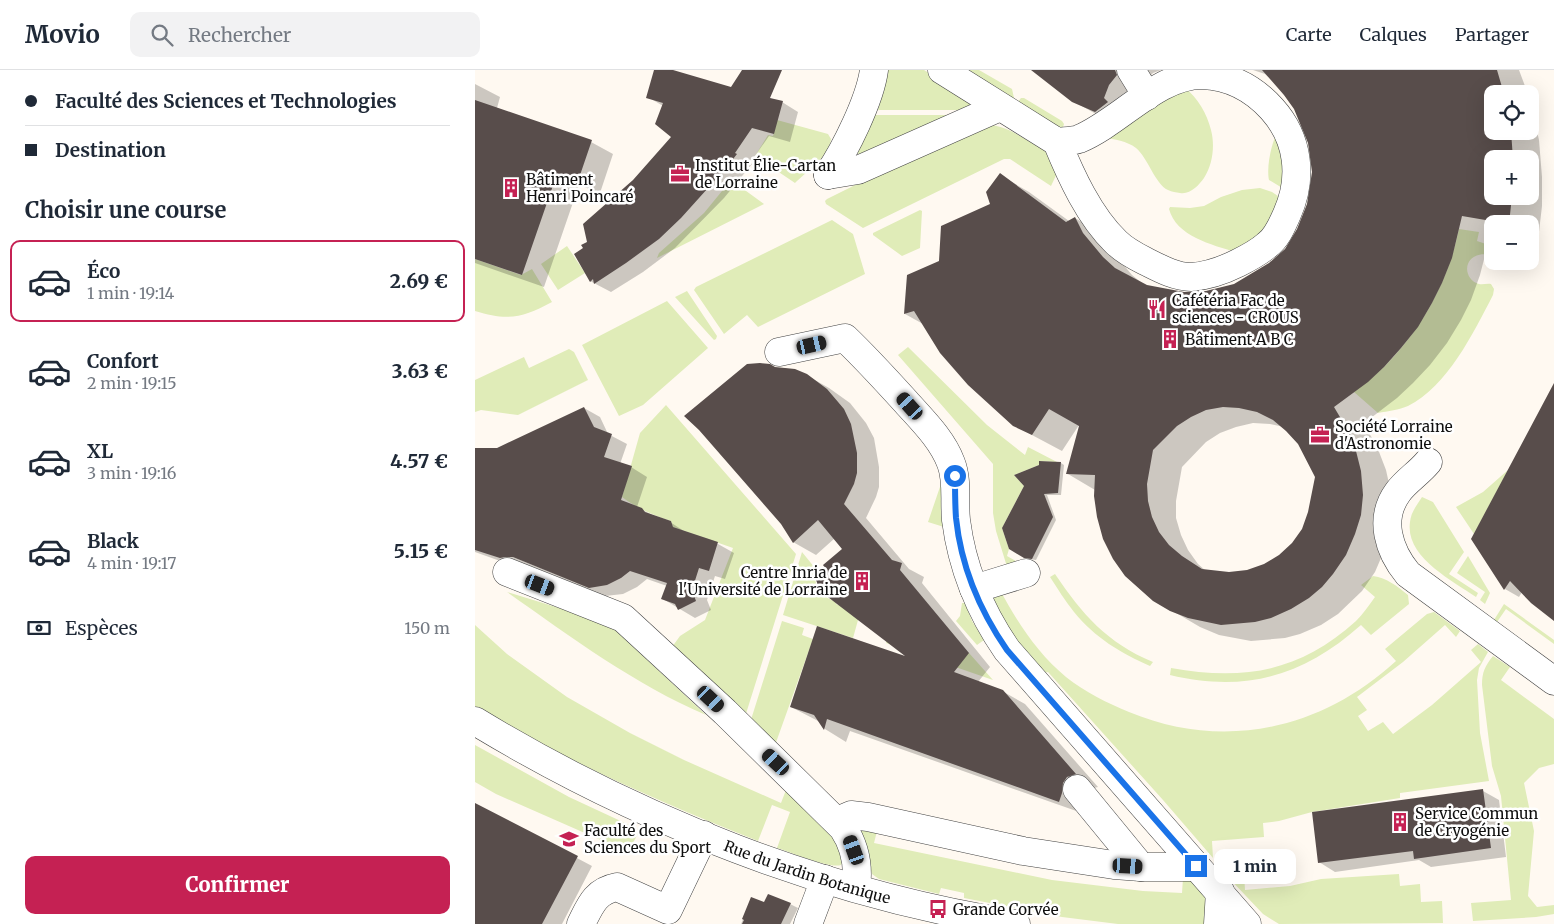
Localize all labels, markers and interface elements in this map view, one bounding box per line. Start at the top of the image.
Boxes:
search box [130,12,480,57]
text: Movio [25,19,100,50]
icon: search [148,21,176,49]
text: Rechercher [188,23,291,47]
text: Carte [1286,23,1332,46]
text: Calques [1360,23,1427,46]
text: Partager [1455,23,1529,46]
map controls [1484,85,1539,270]
button: locate [1484,85,1539,140]
text: Faculté des Sciences et Technologies [55,89,397,113]
text: Destination [55,138,166,162]
button: + [1484,150,1539,205]
place label: Institut Élie-Cartan de Lorraine [695,155,836,192]
office icon: Institut Élie-Cartan de Lorraine [669,163,691,185]
place label: Bâtiment Henri Poincaré [526,170,634,206]
building icon: Bâtiment Henri Poincaré [500,177,522,199]
text: Choisir une course [25,196,226,224]
button: − [1484,215,1539,270]
icon: car [27,259,72,304]
text: Éco [87,259,120,283]
text: 2.69 € [390,269,448,293]
text: 1 min · 19:14 [87,283,174,303]
place label: Cafétéria Fac de sciences - CROUS [1172,291,1299,327]
restaurant icon: Cafétéria Fac de sciences - CROUS [1146,298,1168,320]
building icon: Bâtiment A B C [1159,328,1181,350]
place label: Bâtiment A B C [1185,330,1294,349]
car [795,334,828,356]
icon: car [27,349,72,394]
text: Confort [87,349,159,373]
text: 3.63 € [392,359,448,383]
text: 2 min · 19:15 [87,373,177,393]
car [894,390,925,422]
place label: Société Lorraine d'Astronomie [1335,417,1453,453]
office icon: Société Lorraine d'Astronomie [1309,424,1331,446]
icon: car [27,439,72,484]
text: XL [87,439,113,463]
text: 4.57 € [390,449,448,473]
text: 3 min · 19:16 [87,463,176,483]
route start [944,465,966,487]
icon: car [27,529,72,574]
text: Black [87,529,139,553]
text: 5.15 € [394,539,448,563]
text: 4 min · 19:17 [87,553,176,573]
place label: Centre Inria de l'Université de Lorraine [679,563,847,599]
building icon: Centre Inria de l'Université de Lorraine [851,570,873,592]
car [523,573,556,597]
icon: cash [25,614,53,642]
text: Espèces [65,616,138,640]
text: 150 m [404,618,450,638]
car [694,683,727,715]
car [759,746,792,778]
place label: Service Commun de Cryogénie [1415,804,1538,840]
building icon: Service Commun de Cryogénie [1389,811,1411,833]
place label: Faculté des Sciences du Sport [584,821,711,857]
school or university icon: Faculté des Sciences du Sport [558,828,580,850]
car [841,833,866,867]
street label: Rue du Jardin Botanique [721,836,893,907]
callout: 1 min [1213,848,1296,884]
route end [1185,855,1207,877]
button: Confirmer [25,856,450,914]
text: 1 min [1233,856,1277,876]
car [1112,858,1143,874]
bus stop icon: Grande Corvée [927,898,949,920]
place label: Grande Corvée [953,900,1059,919]

